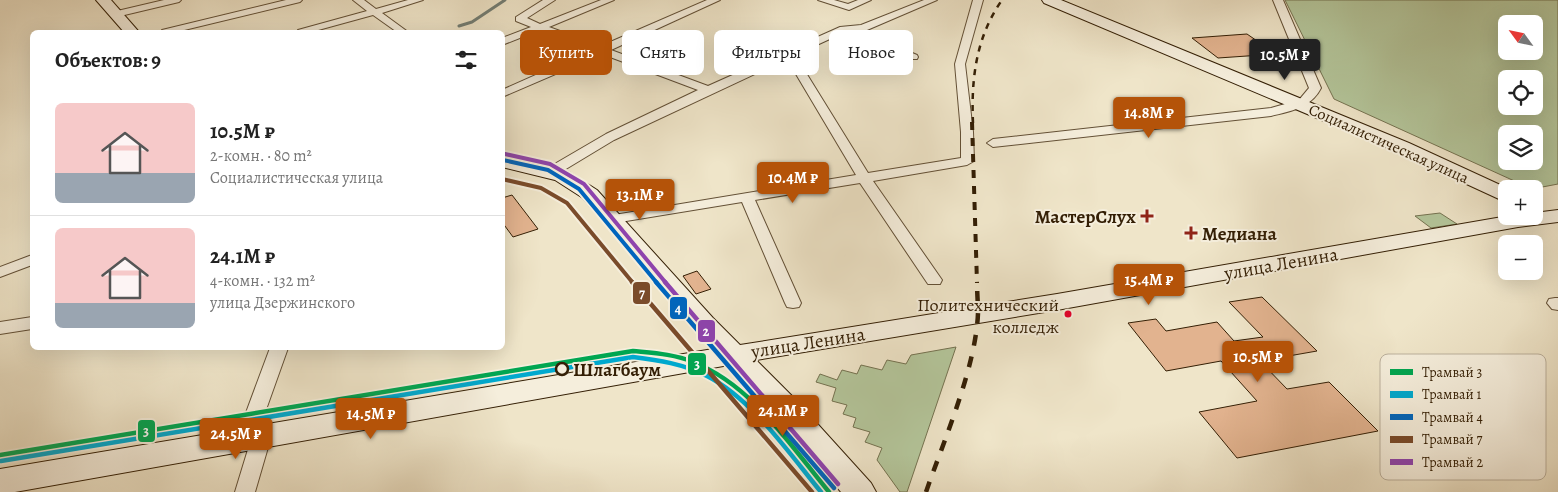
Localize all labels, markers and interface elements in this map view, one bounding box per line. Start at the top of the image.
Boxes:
north arrow [1498,15,1542,60]
map controls [1498,15,1543,280]
chip: Купить [520,30,612,75]
chip: Снять [622,30,704,75]
chip: Фильтры [714,30,819,75]
chip: Новое [829,30,913,75]
pin: 10.5M ₽ [1239,38,1331,81]
text: 10.5M ₽ [1260,44,1310,66]
text: Объектов: 9 [55,46,161,74]
icon: filters [452,46,480,74]
button: locate [1498,70,1543,115]
pin: 14.8M ₽ [1103,96,1195,139]
street label: Социалистическая улица [1305,99,1473,189]
text: 14.8M ₽ [1124,102,1174,124]
text: 10.5M ₽ [210,117,275,145]
icon: home [95,123,155,183]
button: layers [1498,125,1543,170]
text: 2-комн. · 80 m² [210,145,312,167]
pin: 10.4M ₽ [747,162,839,204]
text: Социалистическая улица [210,167,383,189]
text: 10.4M ₽ [768,167,818,189]
pin: 13.1M ₽ [594,178,686,221]
button: + [1498,180,1543,225]
text: 13.1M ₽ [616,184,664,206]
place label: МастерСлух [1035,204,1136,230]
marker: МастерСлух [1140,209,1154,223]
place label: Медиана [1202,221,1278,247]
marker: Медиана [1184,226,1198,240]
button: − [1498,235,1543,280]
street label: улица Ленина [1221,241,1340,287]
text: 24.1M ₽ [210,242,275,270]
icon: home [95,248,155,308]
pin: 15.4M ₽ [1103,264,1195,306]
text: 15.4M ₽ [1125,269,1173,291]
text: 4-комн. · 132 m² [210,270,315,292]
line badge: 7 [632,281,651,305]
text: 7 [639,284,645,303]
text: улица Дзержинского [210,292,355,314]
place label: Политехнический колледж [917,293,1059,339]
line badge: 4 [669,296,688,320]
text: 4 [675,299,682,318]
marker: Политехнический колледж [1063,309,1073,319]
line badge: 2 [697,319,716,343]
street label: улица Ленина [748,321,867,365]
text: 2 [703,322,710,341]
pin: 10.5M ₽ [1212,340,1304,383]
text: 10.5M ₽ [1233,346,1283,368]
line badge: 3 [687,352,707,376]
legend [1380,354,1546,480]
text: 3 [694,355,700,374]
place label: Шлагбаум [573,357,661,383]
marker: Шлагбаум [555,362,569,376]
text: Трамвай 3 [1422,363,1483,382]
text: Трамвай 1 [1422,385,1482,404]
pin: 24.1M ₽ [737,394,829,437]
pin: 14.5M ₽ [325,398,417,440]
text: 24.1M ₽ [758,400,808,422]
text: 14.5M ₽ [347,403,395,425]
text: Трамвай 4 [1422,408,1483,427]
pin: 24.5M ₽ [190,418,282,460]
line badge: 3 [137,419,156,443]
text: 3 [143,422,149,441]
text: 24.5M ₽ [211,423,261,445]
text: Трамвай 7 [1422,430,1483,449]
text: Трамвай 2 [1422,453,1484,472]

